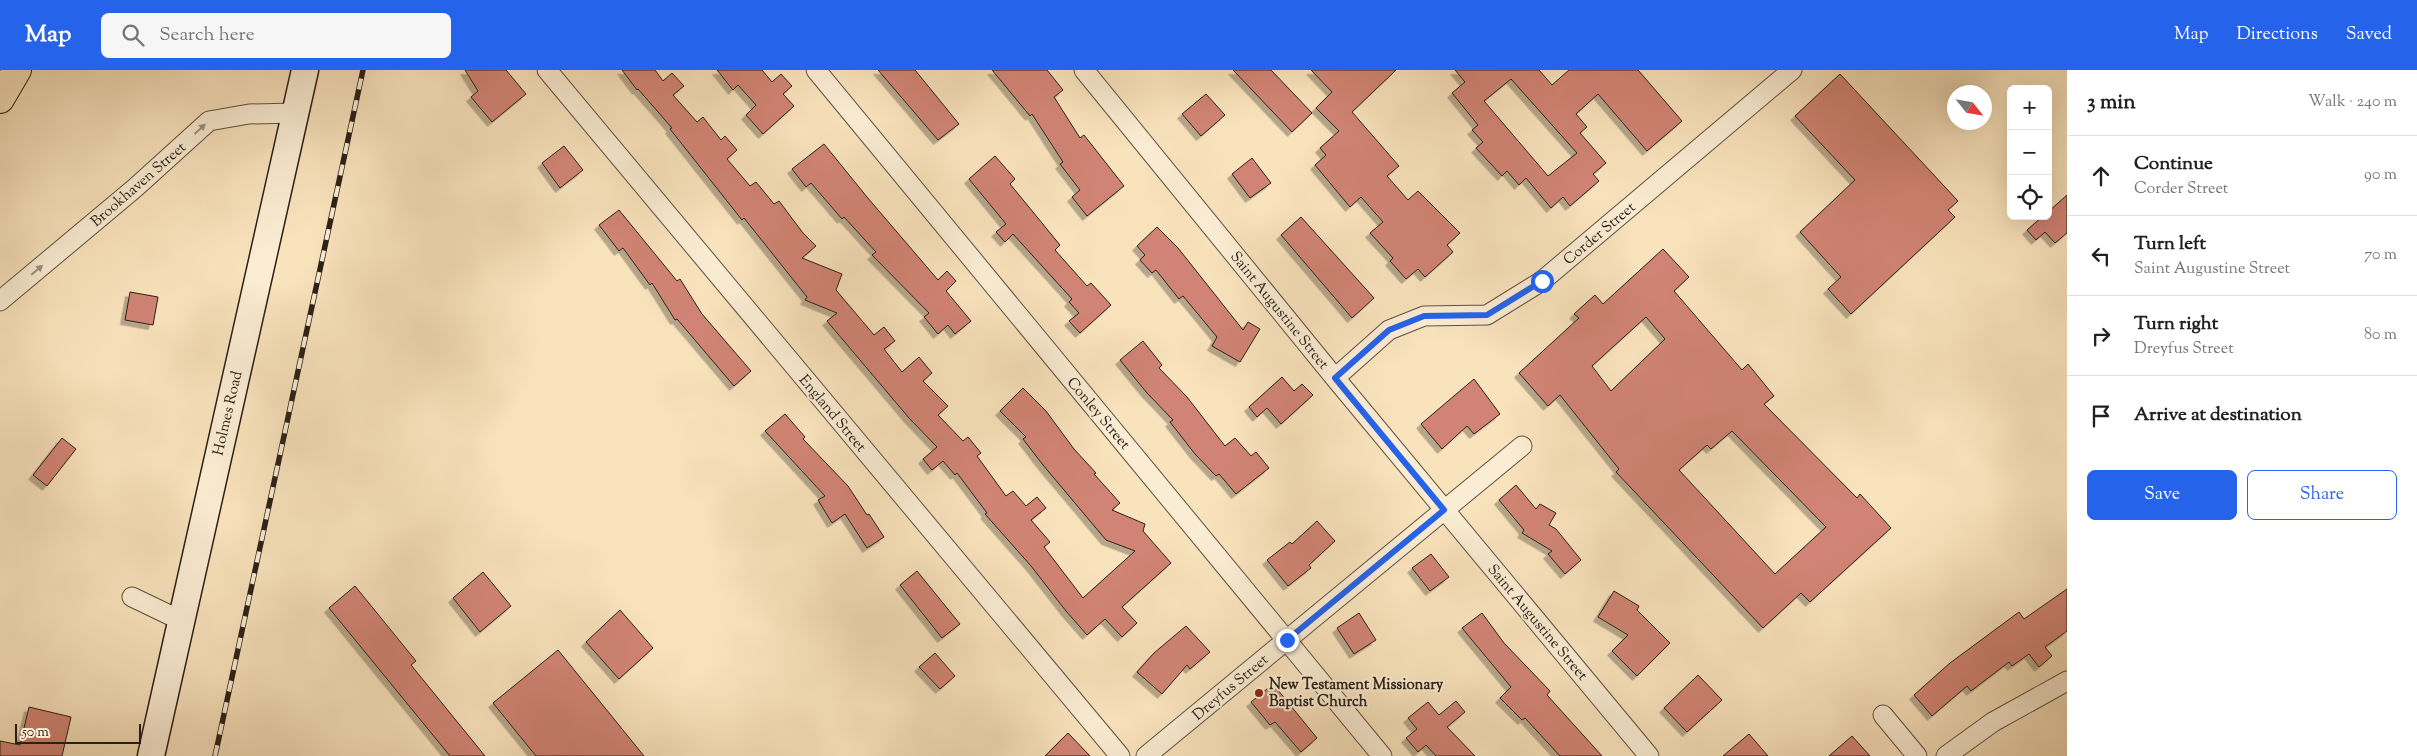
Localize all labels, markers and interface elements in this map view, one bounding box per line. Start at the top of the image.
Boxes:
search box [101,13,451,58]
text: Map [25,18,71,52]
icon: search [119,21,147,49]
text: Search here [159,22,255,49]
text: Map [2174,22,2209,48]
text: Directions [2237,22,2318,48]
text: Saved [2346,22,2392,48]
north arrow [1947,85,1992,130]
map controls [2007,85,2052,220]
button: + [2007,85,2052,130]
text: 3 min [2087,88,2136,118]
text: Walk · 240 m [2308,91,2397,114]
one-way arrow [193,123,205,135]
button: − [2007,130,2052,175]
street label: Brookhaven Street [87,138,191,233]
text: Continue [2134,151,2213,178]
icon: ahead [2087,162,2115,190]
text: 90 m [2364,164,2397,187]
button: locate [2007,175,2052,220]
text: Corder Street [2134,178,2228,201]
street label: Corder Street [1559,198,1641,271]
text: Turn left [2134,231,2206,258]
icon: left [2087,242,2115,270]
text: 70 m [2364,244,2397,267]
street label: Saint Augustine Street [1225,247,1333,374]
text: Saint Augustine Street [2134,258,2290,281]
one-way arrow [31,265,44,276]
route start [1531,270,1554,293]
text: Turn right [2134,311,2218,338]
icon: right [2087,322,2115,350]
text: 80 m [2364,324,2397,347]
text: Dreyfus Street [2134,338,2234,361]
street label: Holmes Road [209,368,249,458]
street label: England Street [793,371,871,457]
street label: Conley Street [1061,373,1134,455]
icon: arrive [2087,402,2115,430]
text: Arrive at destination [2134,402,2302,429]
button: Save [2087,470,2237,520]
button: Share [2247,470,2397,520]
street label: Saint Augustine Street [1482,560,1592,686]
route end [1276,629,1299,652]
street label: Dreyfus Street [1188,650,1273,726]
place label: New Testament Missionary Baptist Church [1269,675,1444,713]
marker: New Testament Missionary Baptist Church [1253,687,1265,699]
scale bar [15,721,141,744]
text: 50 m [22,723,49,743]

